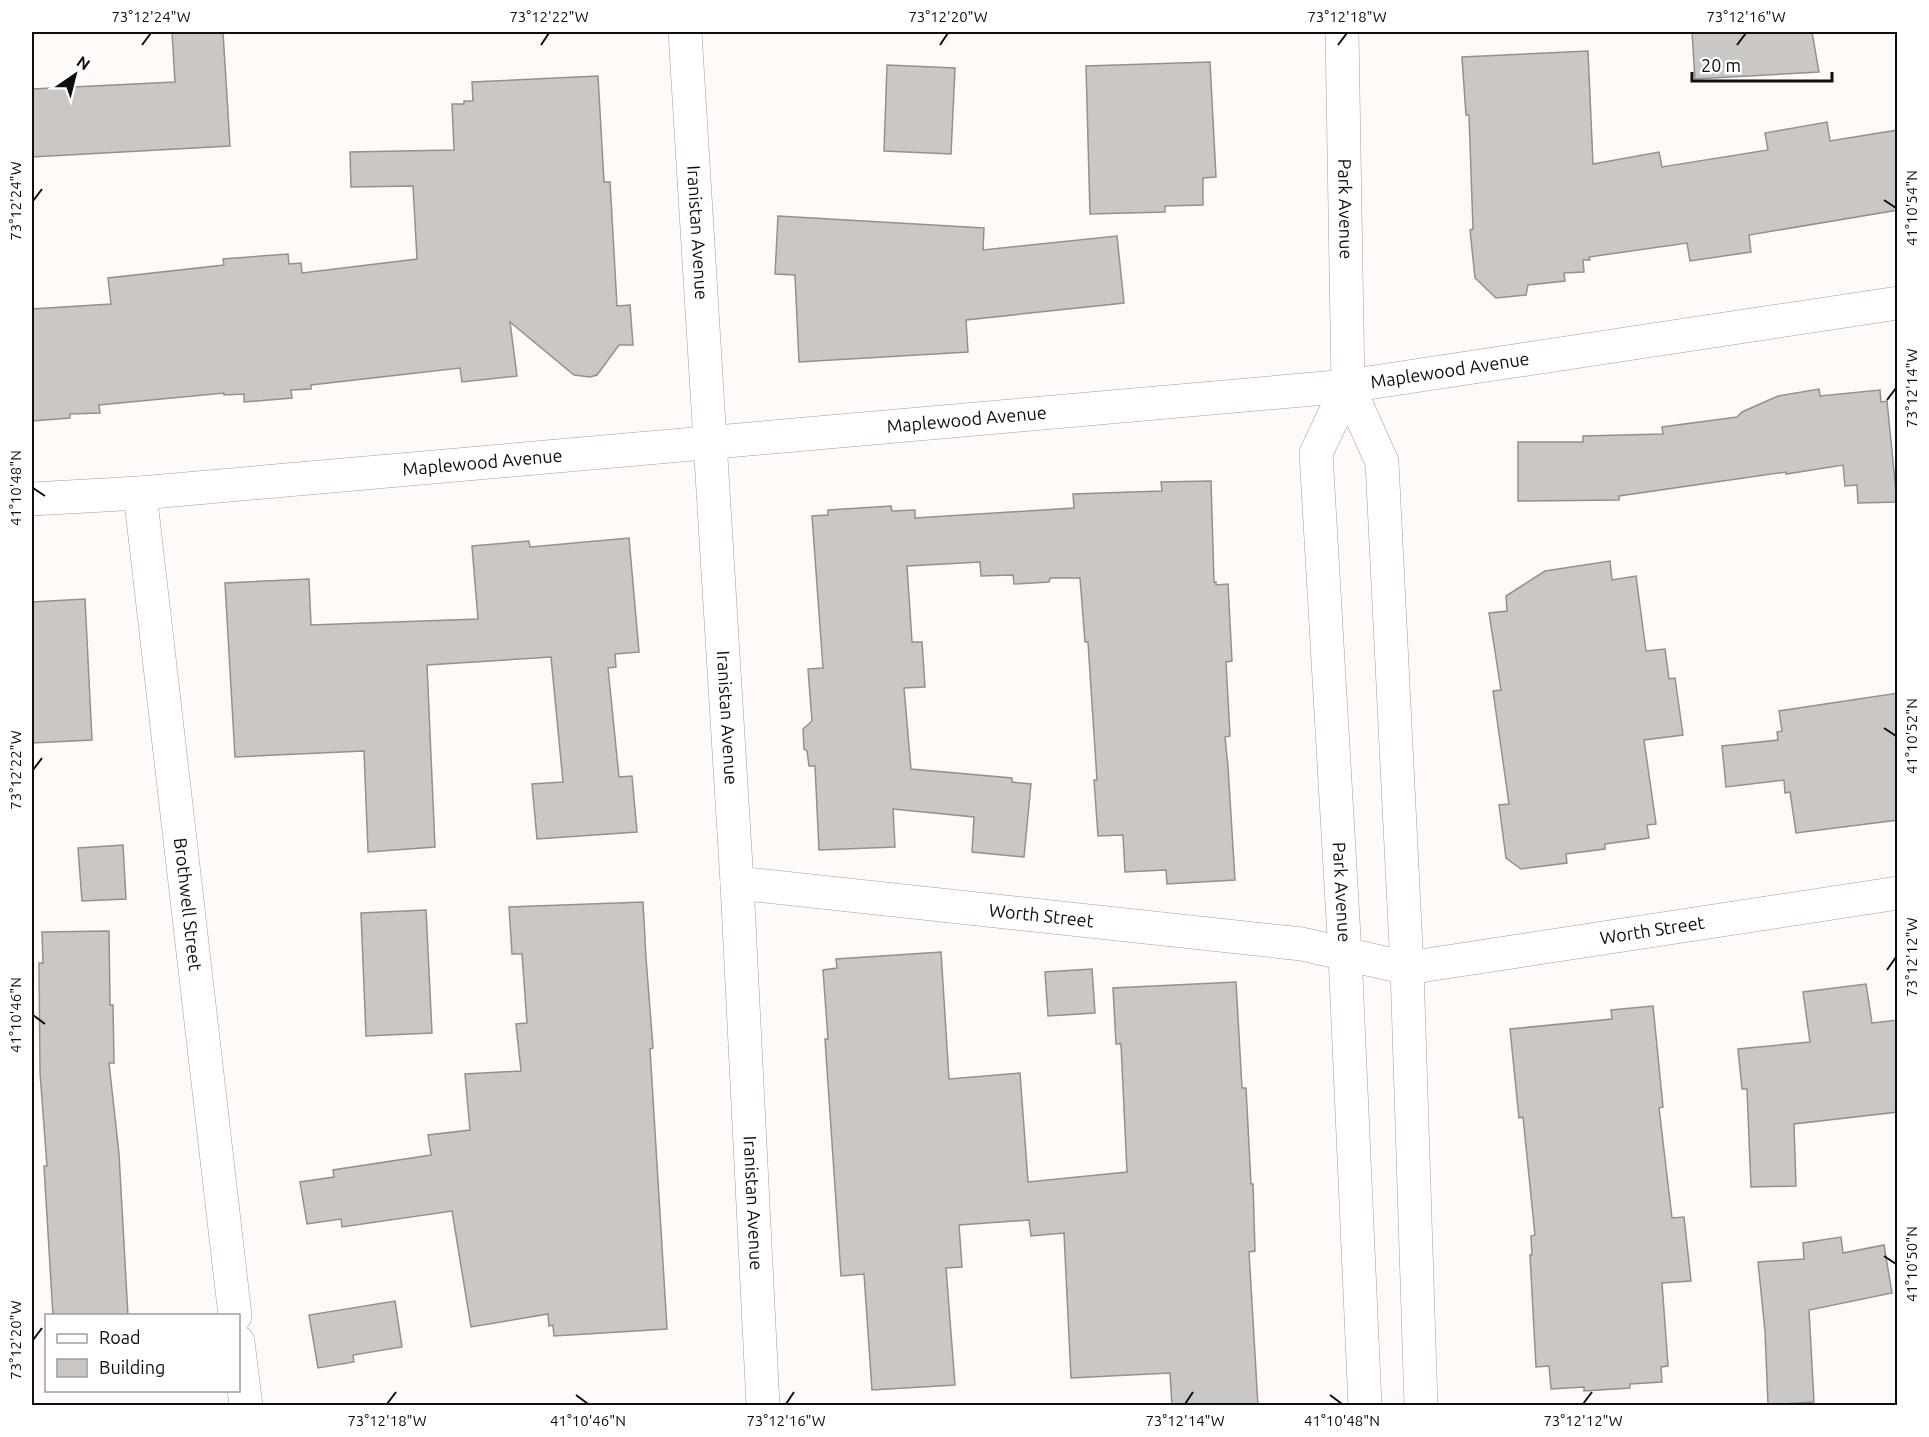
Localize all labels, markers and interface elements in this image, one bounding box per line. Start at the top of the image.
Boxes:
text: 73°12'24"W [111,8,191,25]
text: 73°12'22"W [509,8,589,25]
text: 73°12'20"W [908,8,988,25]
text: 73°12'18"W [1307,8,1387,25]
text: 73°12'16"W [1706,8,1786,25]
north arrow [45,45,105,105]
scale bar [1692,45,1832,83]
text: N [74,52,94,74]
text: 20 m [1701,55,1741,75]
street label: Park Avenue [1335,159,1357,259]
text: 73°12'24"W [7,161,24,241]
street label: Iranistan Avenue [684,165,712,300]
text: 41°10'54"N [1903,170,1920,246]
street label: Maplewood Avenue [1369,348,1531,391]
text: 73°12'14"W [1903,348,1920,428]
street label: Maplewood Avenue [886,402,1047,436]
street label: Maplewood Avenue [402,445,563,479]
text: 41°10'48"N [7,450,24,526]
street label: Iranistan Avenue [714,650,742,785]
text: 41°10'52"N [1903,698,1920,774]
text: 73°12'22"W [7,730,24,810]
street label: Brothwell Street [171,837,206,972]
street label: Park Avenue [1330,841,1355,943]
street label: Worth Street [988,899,1095,930]
street label: Worth Street [1598,912,1706,947]
text: 73°12'12"W [1903,917,1920,997]
text: 41°10'46"N [7,977,24,1053]
street label: Iranistan Avenue [741,1135,767,1271]
text: 41°10'50"N [1903,1226,1920,1302]
text: 73°12'20"W [7,1300,24,1380]
legend [45,1314,240,1392]
text: Road [99,1327,141,1347]
text: Building [99,1357,165,1377]
text: 73°12'18"W [347,1412,427,1429]
text: 41°10'46"N [550,1412,626,1429]
text: 73°12'16"W [746,1412,826,1429]
text: 73°12'14"W [1145,1412,1225,1429]
text: 41°10'48"N [1304,1412,1380,1429]
text: 73°12'12"W [1543,1412,1623,1429]

